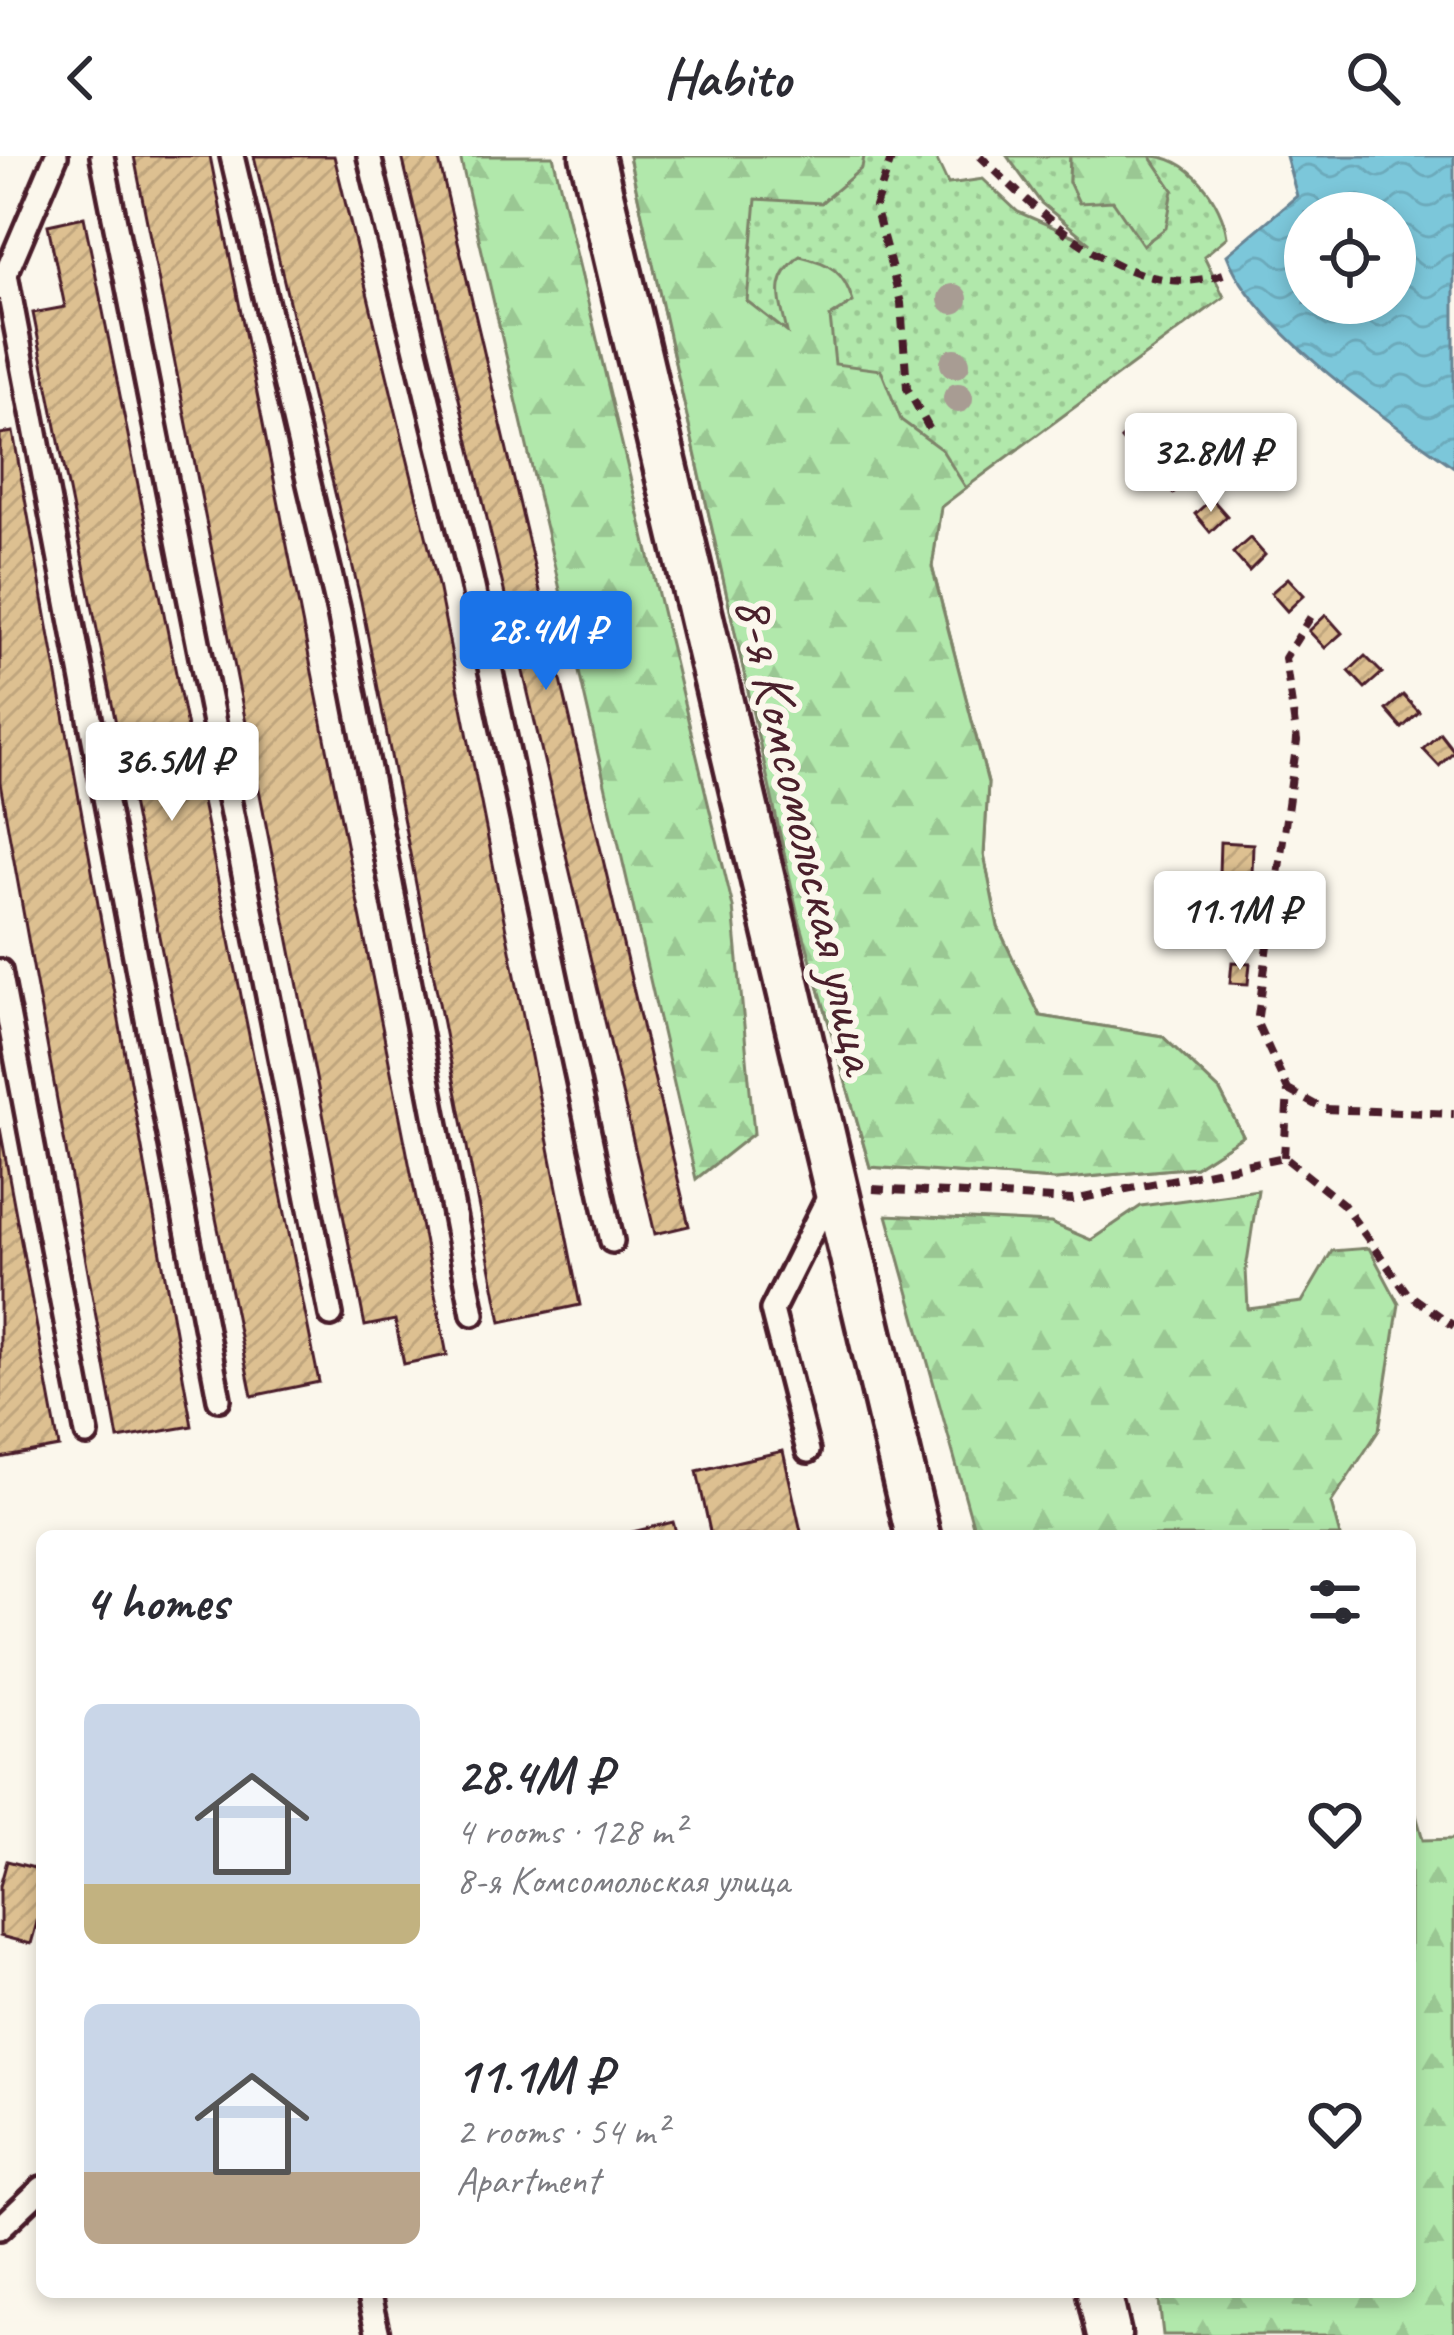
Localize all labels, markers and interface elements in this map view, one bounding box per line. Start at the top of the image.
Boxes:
text: Habito [663,44,791,112]
icon: back [48,45,114,111]
icon: search [1340,45,1406,111]
map controls [1284,192,1416,324]
button: locate [1284,192,1416,324]
pin: 32.8M ₽ [1100,413,1322,515]
text: 32.8M ₽ [1152,427,1270,476]
street label: 8-я Комсомольская улица [718,588,899,1083]
pin: 28.4M ₽ [435,591,657,693]
text: 28.4M ₽ [487,605,605,654]
pin: 36.5M ₽ [61,722,283,824]
text: 36.5M ₽ [113,736,231,785]
pin: 11.1M ₽ [1129,871,1351,973]
text: 11.1M ₽ [1181,885,1299,934]
icon: filters [1302,1569,1368,1635]
text: 4 homes [84,1570,228,1634]
text: 28.4M ₽ [456,1743,611,1807]
icon: home [180,1752,324,1896]
icon: heart [1302,1791,1368,1857]
text: 4 rooms · 128 m² [456,1807,684,1856]
text: 8-я Комсомольская улица [456,1856,789,1905]
text: 11.1M ₽ [456,2043,611,2107]
icon: home [180,2052,324,2196]
icon: heart [1302,2091,1368,2157]
text: 2 rooms · 54 m² [456,2107,667,2156]
text: Apartment [456,2156,599,2205]

